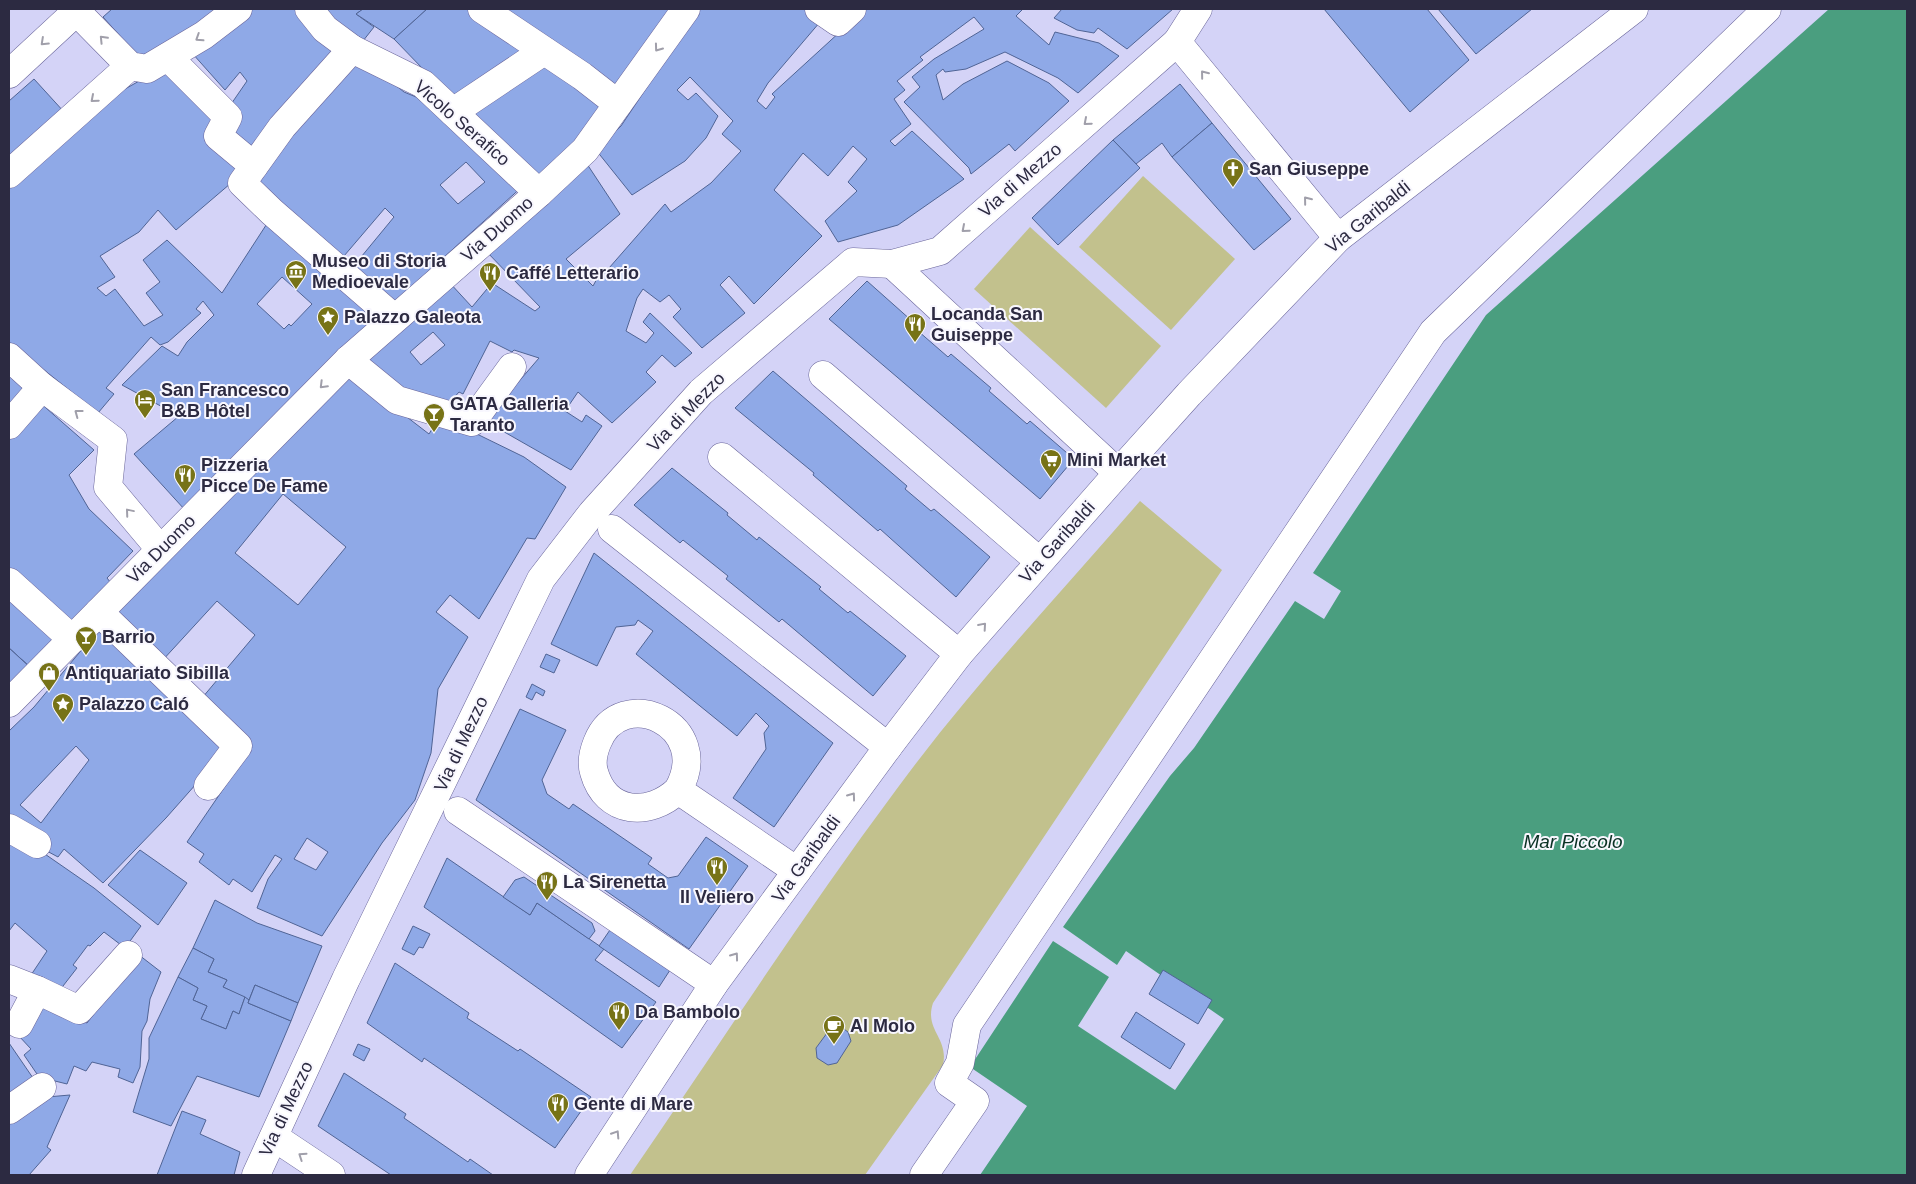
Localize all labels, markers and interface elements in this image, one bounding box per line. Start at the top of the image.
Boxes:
one-way arrow [195,32,204,41]
one-way arrow [41,36,50,45]
one-way arrow [100,36,109,45]
one-way arrow [655,42,664,52]
one-way arrow [1201,71,1209,80]
street label: Vicolo Serafico [410,76,514,170]
one-way arrow [90,93,99,102]
one-way arrow [1083,116,1092,125]
street label: Via di Mezzo [975,139,1065,221]
church icon: San Giuseppe [1221,157,1245,188]
place label: San Giuseppe [1249,159,1369,179]
street label: Via Garibaldi [1322,177,1414,257]
street label: Via Duomo [457,192,537,266]
one-way arrow [1304,197,1312,206]
one-way arrow [962,223,971,232]
place label: Museo di Storia Medioevale [312,251,447,292]
museum icon: Museo di Storia Medioevale [284,259,308,290]
restaurant icon: Caffé Letterario [478,261,502,292]
place label: Caffé Letterario [506,263,639,283]
place label: Locanda San Guiseppe [931,304,1043,345]
place icon: Palazzo Galeota [316,305,340,336]
place label: Palazzo Galeota [344,307,482,327]
restaurant icon: Locanda San Guiseppe [903,312,927,343]
street label: Via di Mezzo [643,368,729,456]
place label: San Francesco B&B Hôtel [161,380,289,421]
one-way arrow [320,380,329,389]
hotel icon: San Francesco B&B Hôtel [133,388,157,419]
place label: GATA Galleria Taranto [450,394,570,435]
bar icon: GATA Galleria Taranto [422,402,446,433]
one-way arrow [74,410,84,419]
supermarket icon: Mini Market [1039,448,1063,479]
place label: Mini Market [1067,450,1166,470]
place label: Pizzeria Picce De Fame [201,455,328,496]
restaurant icon: Pizzeria Picce De Fame [173,463,197,494]
street label: Via Garibaldi [1015,497,1099,587]
one-way arrow [126,508,135,517]
street label: Via Duomo [123,511,199,587]
one-way arrow [977,623,986,632]
bar icon: Barrio [74,625,98,656]
place label: Barrio [102,627,155,647]
shop icon: Antiquariato Sibilla [37,661,61,692]
place label: Antiquariato Sibilla [65,663,230,683]
place icon: Palazzo Caló [51,692,75,723]
street label: Via di Mezzo [430,693,492,795]
place label: Palazzo Caló [79,694,189,714]
one-way arrow [846,792,855,802]
street label: Via Garibaldi [768,812,844,906]
water label: Mar Piccolo [1523,831,1623,852]
restaurant icon: Il Veliero [705,855,729,886]
restaurant icon: La Sirenetta [535,870,559,901]
place label: La Sirenetta [563,872,667,892]
place label: Il Veliero [680,887,754,907]
one-way arrow [729,952,738,962]
restaurant icon: Da Bambolo [607,1000,631,1031]
place label: Da Bambolo [635,1002,740,1022]
cafe icon: Al Molo [822,1014,846,1045]
place label: Al Molo [850,1016,915,1036]
street label: Via di Mezzo [255,1058,317,1160]
restaurant icon: Gente di Mare [546,1092,570,1123]
place label: Gente di Mare [574,1094,693,1114]
one-way arrow [610,1131,619,1140]
one-way arrow [299,1153,308,1162]

